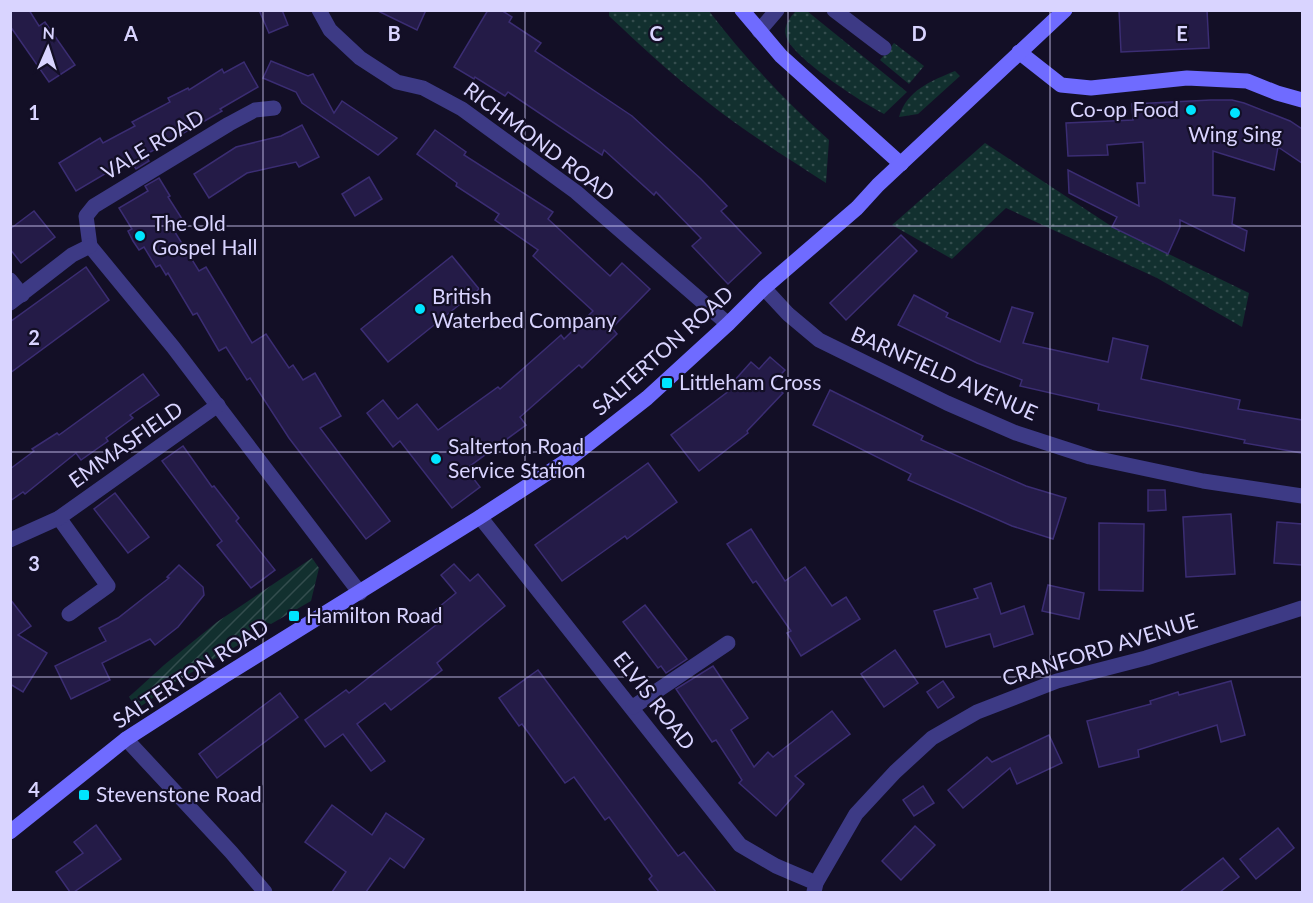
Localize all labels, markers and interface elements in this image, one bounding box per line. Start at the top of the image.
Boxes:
north arrow [18,18,78,78]
text: A [123,21,138,45]
text: B [387,21,401,45]
text: C [649,21,663,45]
text: D [911,21,927,45]
text: E [1176,21,1188,45]
text: N [42,23,55,42]
street label: RICHMOND ROAD [460,76,620,206]
place label: Co-op Food [1070,96,1179,121]
text: 1 [28,100,40,124]
street label: VALE ROAD [96,103,208,184]
marker: Co-op Food [1184,103,1198,117]
marker: Wing Sing [1228,106,1242,120]
place label: Wing Sing [1188,121,1282,146]
place label: The Old Gospel Hall [152,210,257,259]
marker: The Old Gospel Hall [133,229,147,243]
street label: SALTERTON ROAD [586,280,738,420]
place label: British Waterbed Company [432,283,617,332]
marker: British Waterbed Company [413,302,427,316]
street label: BARNFIELD AVENUE [848,320,1042,425]
text: 2 [28,325,40,349]
place label: Littleham Cross [679,369,821,394]
marker: Littleham Cross [660,376,674,390]
street label: EMMASFIELD [63,395,187,492]
place label: Salterton Road Service Station [448,433,586,482]
marker: Salterton Road Service Station [429,452,443,466]
text: 3 [28,551,40,575]
place label: Hamilton Road [306,602,442,627]
street label: CRANFORD AVENUE [999,607,1200,690]
marker: Hamilton Road [287,609,301,623]
street label: SALTERTON ROAD [108,613,273,732]
street label: ELVIS ROAD [609,646,701,754]
text: 4 [28,777,40,801]
place label: Stevenstone Road [96,781,262,806]
marker: Stevenstone Road [77,788,91,802]

